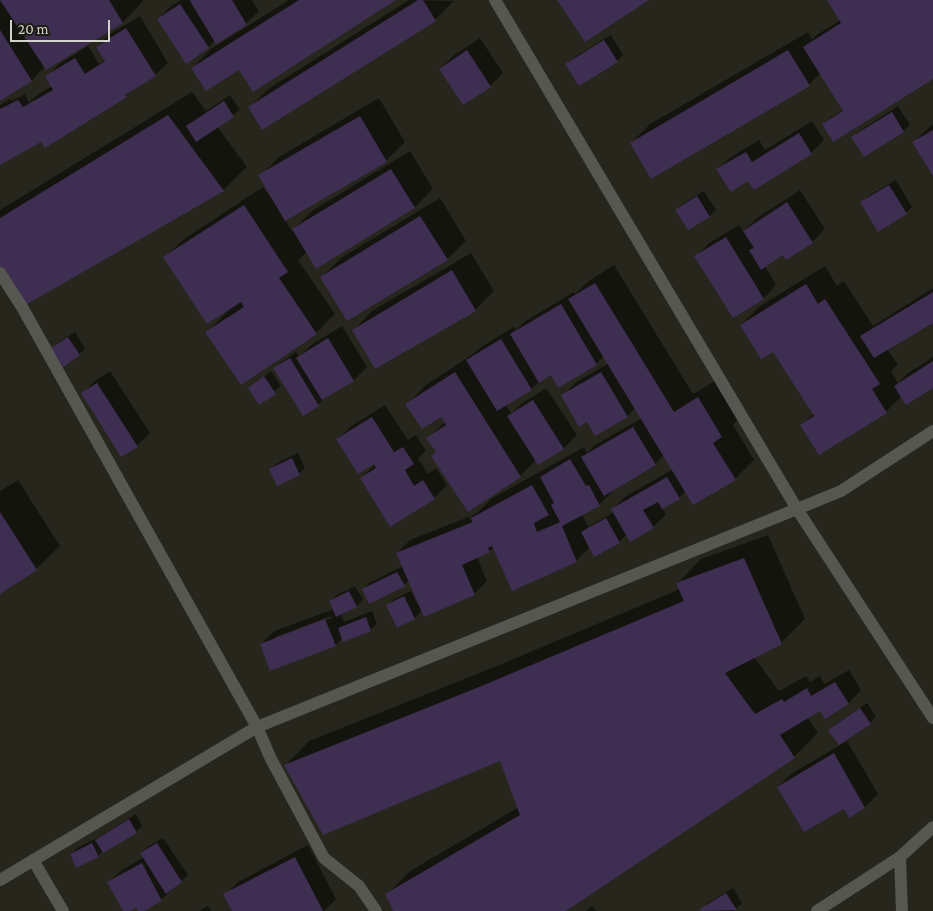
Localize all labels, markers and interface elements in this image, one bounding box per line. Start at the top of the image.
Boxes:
scale bar [12,10,112,42]
text: 20 m [18,21,49,37]

